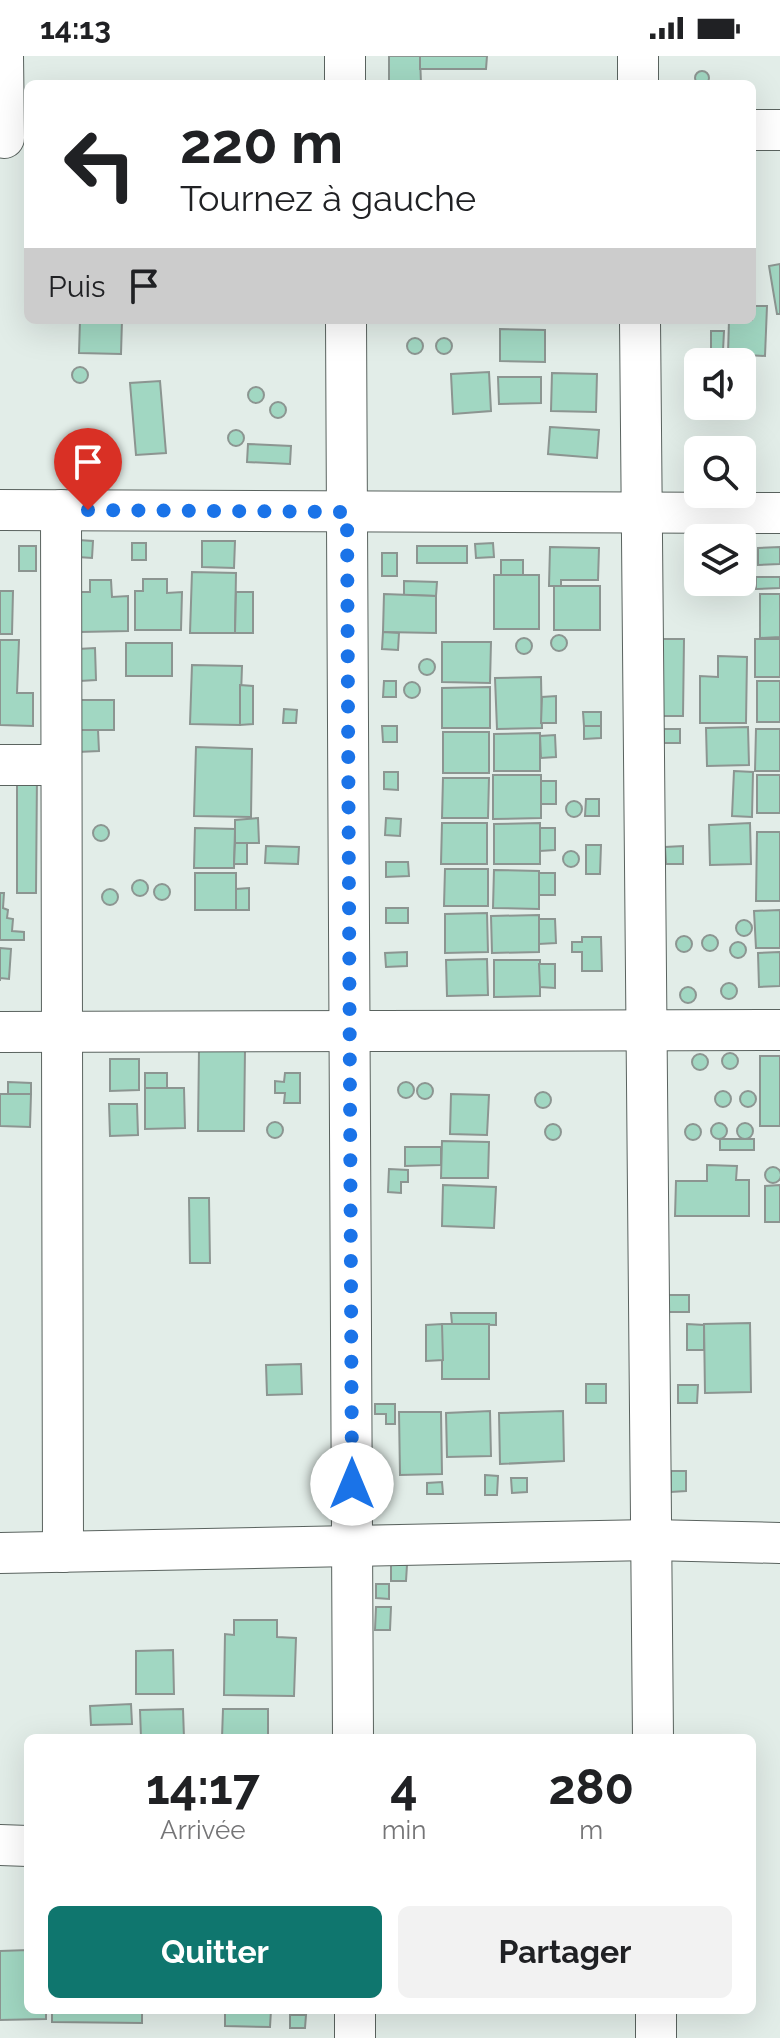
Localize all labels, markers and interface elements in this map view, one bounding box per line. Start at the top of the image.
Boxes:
text: 14:13 [40,11,111,46]
text: 220 m [180,110,343,176]
icon: left [48,112,152,216]
text: Tournez à gauche [180,177,476,219]
icon: arrive [122,264,166,308]
text: Puis [48,269,106,304]
map controls [684,348,756,596]
button: sound [684,348,756,420]
pin [54,428,122,510]
button: search [684,436,756,508]
icon: arrive [66,440,110,484]
button: layers [684,524,756,596]
position arrow [310,1442,394,1526]
text: 14:17 [146,1759,260,1815]
text: 4 [390,1759,418,1815]
text: 280 [548,1759,634,1815]
text: Arrivée [160,1815,246,1845]
text: min [382,1815,426,1845]
text: m [579,1815,603,1845]
button: Quitter [48,1906,382,1998]
button: Partager [398,1906,732,1998]

